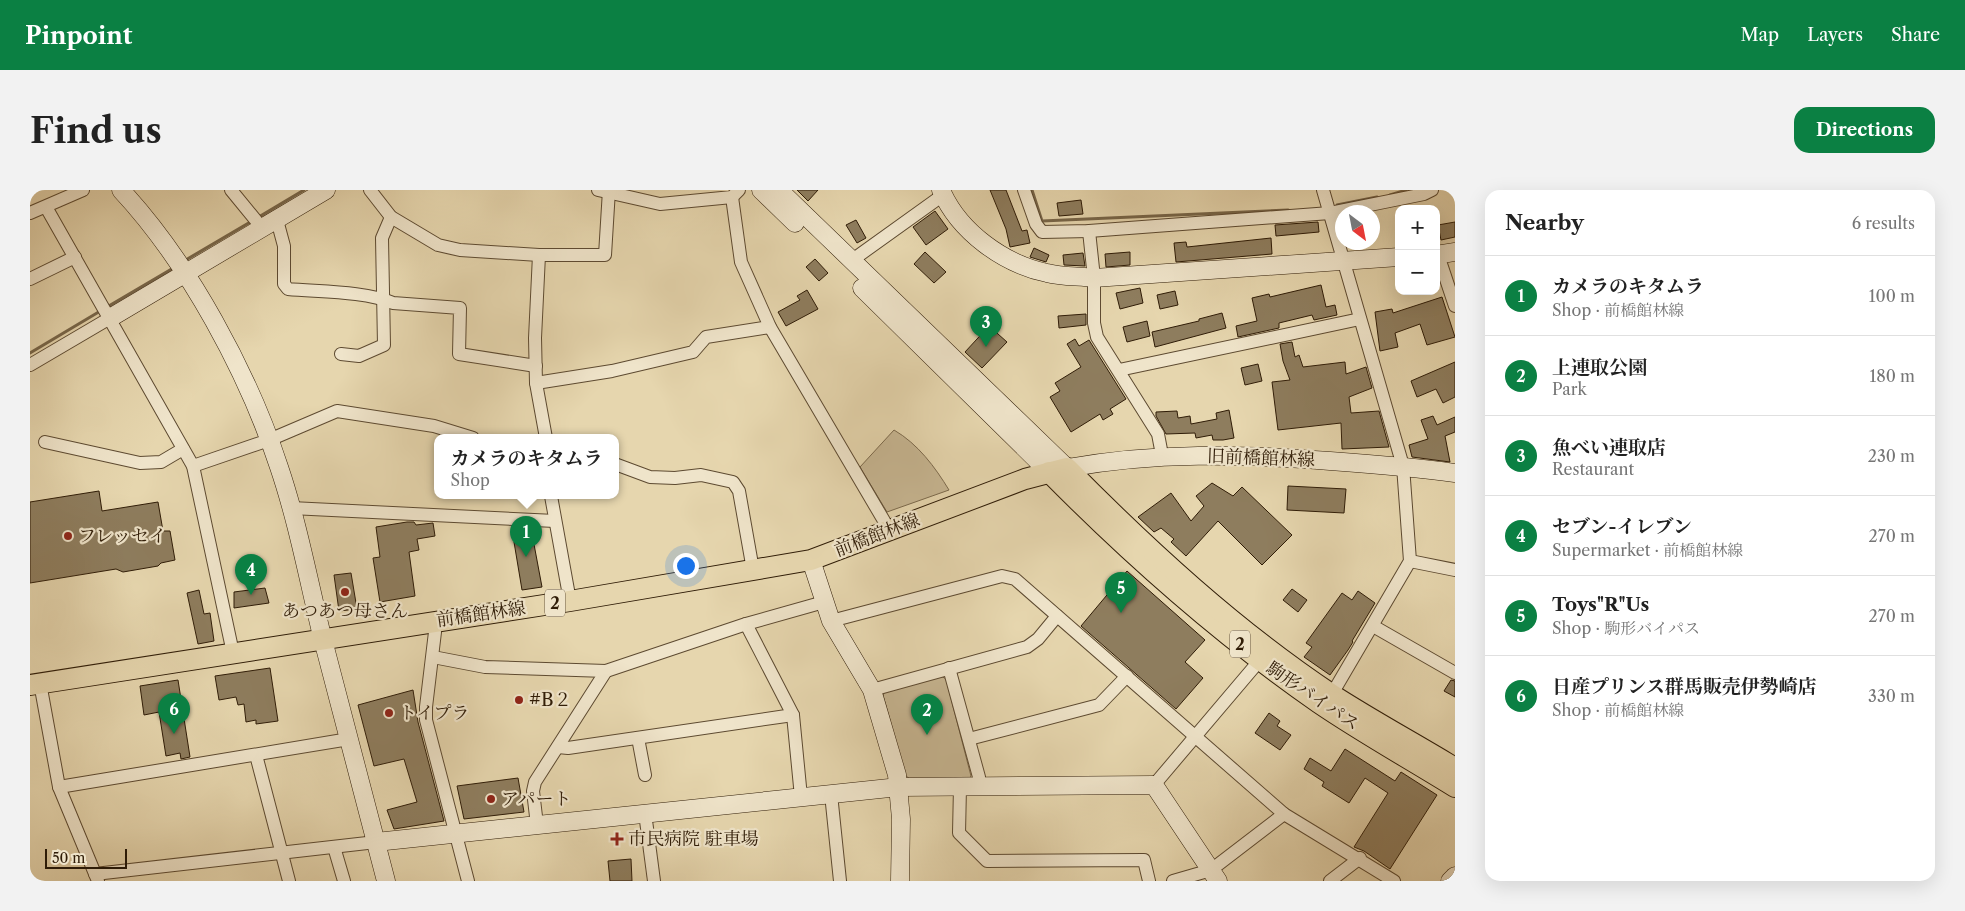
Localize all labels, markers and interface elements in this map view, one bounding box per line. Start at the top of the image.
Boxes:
text: Pinpoint [25,21,132,50]
text: Map [1741,24,1779,46]
text: Layers [1807,24,1863,46]
text: Share [1891,24,1940,46]
button: Directions [1794,107,1935,153]
text: Find us [30,109,162,152]
north arrow [1335,205,1380,250]
map controls [1395,205,1440,295]
button: + [1395,205,1440,250]
text: Nearby [1505,210,1584,235]
text: 6 results [1852,213,1915,233]
button: − [1395,250,1440,295]
text: カメラのキタムラ [1552,275,1704,298]
text: 1 [1517,286,1525,306]
text: 100 m [1869,286,1915,306]
text: Shop · 前橋館林線 [1552,300,1684,320]
pin: 3 [970,306,1002,347]
text: 上連取公園 [1552,356,1647,379]
text: 2 [1516,366,1526,386]
text: 180 m [1869,366,1915,386]
text: Park [1552,379,1587,399]
popup [434,434,619,499]
text: 魚べい連取店 [1552,436,1666,459]
street label: 旧前橋館林線 [1207,445,1315,471]
text: 3 [1516,446,1526,466]
text: 230 m [1868,446,1915,466]
text: カメラのキタムラ [451,447,602,470]
text: Restaurant [1552,459,1634,479]
text: Shop [451,470,490,490]
street label: 前橋館林線 [831,509,923,561]
text: セブン-イレブン [1552,515,1692,538]
pin: 1 [510,516,542,557]
place label: フレッセイ [78,525,167,547]
text: 4 [1516,526,1526,546]
text: 270 m [1869,526,1915,546]
marker: フレッセイ [62,530,74,542]
text: Supermarket · 前橋館林線 [1552,540,1743,560]
your location [673,553,699,579]
pin: 4 [235,554,267,595]
pin: 5 [1105,572,1137,613]
marker: あつあつ母さん [339,586,351,598]
road number: 2 [545,589,565,616]
text: Toys"R"Us [1552,593,1649,616]
street label: 前橋館林線 [435,597,527,631]
place label: あつあつ母さん [282,600,408,622]
text: 5 [1517,606,1525,626]
text: 270 m [1869,606,1915,626]
text: Shop · 駒形バイパス [1552,618,1700,638]
road number: 2 [1230,630,1250,658]
street label: 駒形バイパス [1262,657,1364,735]
text: 日産プリンス群馬販売伊勢崎店 [1552,675,1817,698]
text: 6 [1516,686,1526,706]
text: 330 m [1868,686,1915,706]
place label: #B２ [529,689,572,711]
pin: 6 [158,693,190,734]
marker: #B２ [513,694,525,706]
pin: 2 [911,694,943,735]
text: Shop · 前橋館林線 [1552,700,1684,720]
place label: トイプラ [399,702,470,724]
marker: トイプラ [383,707,395,719]
place label: アパート [501,788,572,810]
marker: アパート [485,793,497,805]
place label: 市民病院 駐車場 [628,828,759,850]
marker: 市民病院 駐車場 [610,832,624,846]
scale bar [45,846,128,869]
text: 50 m [52,849,85,867]

